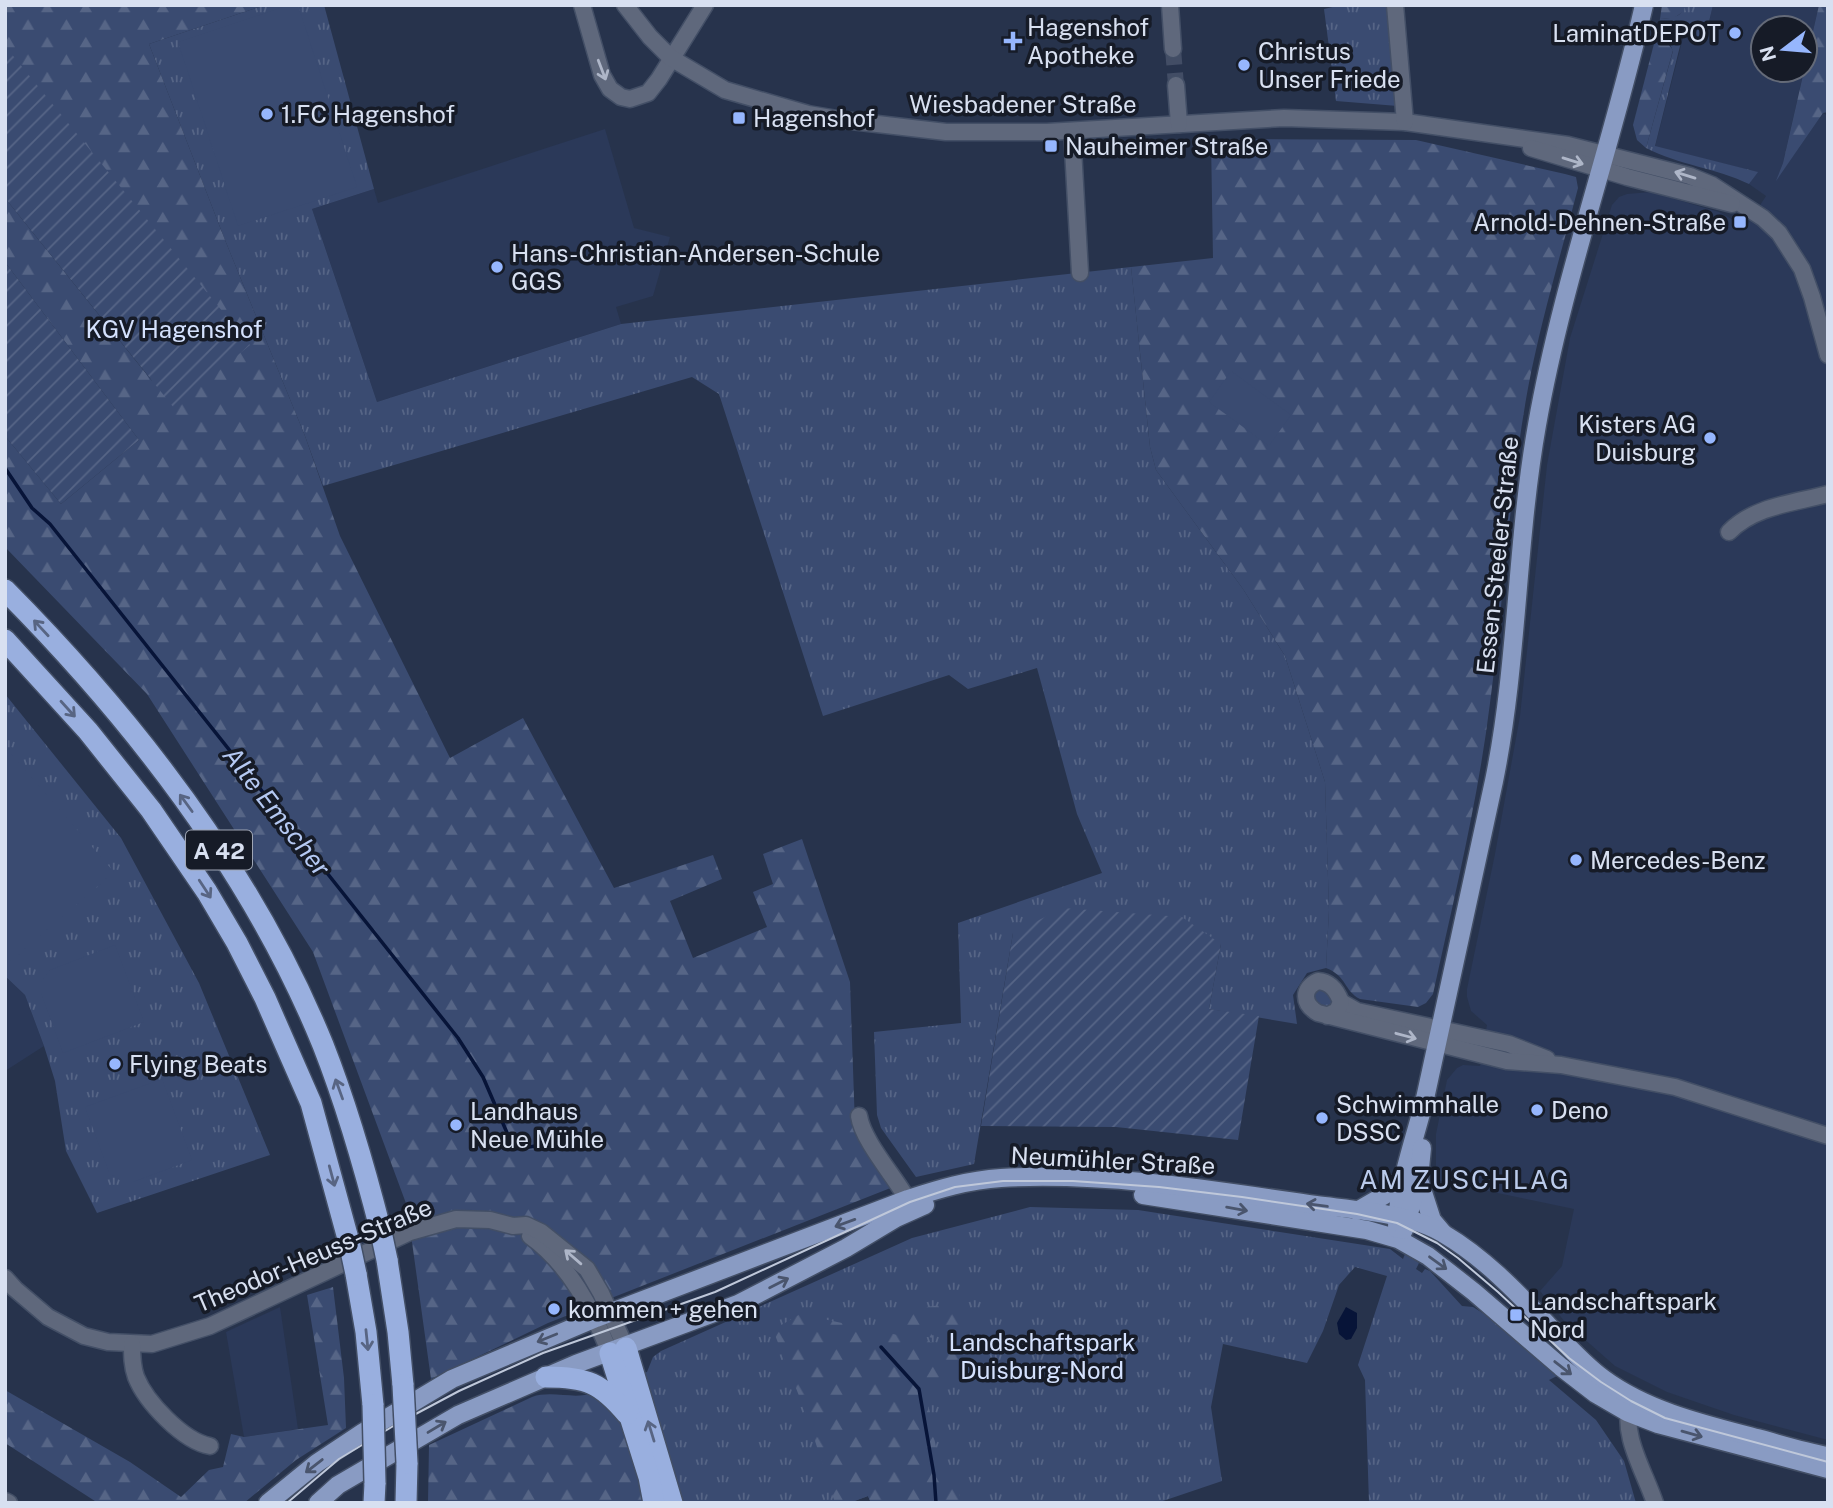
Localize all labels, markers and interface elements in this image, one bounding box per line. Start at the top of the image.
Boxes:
place label: Hagenshof Apotheke [1027,13,1149,69]
north arrow [1749,14,1819,84]
place label: LaminatDEPOT [1552,19,1721,47]
marker: LaminatDEPOT [1727,25,1743,41]
marker: Hagenshof Apotheke [1005,33,1021,49]
place label: Christus Unser Friede [1258,37,1401,93]
text: N [1755,44,1780,64]
marker: Christus Unser Friede [1236,57,1252,73]
one-way arrow [597,59,609,81]
street label: Wiesbadener Straße [909,90,1137,118]
place label: 1.FC Hagenshof [281,100,455,128]
place label: Hagenshof [753,104,875,132]
marker: 1.FC Hagenshof [259,106,275,122]
marker: Hagenshof [731,110,747,126]
place label: Nauheimer Straße [1065,132,1268,160]
marker: Nauheimer Straße [1043,138,1059,154]
one-way arrow [1561,156,1583,169]
one-way arrow [1674,168,1696,181]
place label: Arnold-Dehnen-Straße [1473,208,1726,236]
marker: Arnold-Dehnen-Straße [1732,214,1748,230]
place label: Hans-Christian-Andersen-Schule GGS [511,239,880,295]
marker: Hans-Christian-Andersen-Schule GGS [489,259,505,275]
park label: KGV Hagenshof [85,315,263,343]
place label: Kisters AG Duisburg [1578,410,1696,466]
marker: Kisters AG Duisburg [1702,430,1718,446]
street label: Essen-Steeler-Straße [1471,435,1523,675]
one-way arrow [33,619,49,637]
one-way arrow [59,699,75,717]
water label: Alte Emscher [217,740,337,882]
one-way arrow [179,794,193,813]
road number: A 42 [186,830,252,870]
place label: Mercedes-Benz [1590,846,1765,874]
marker: Mercedes-Benz [1568,852,1584,868]
one-way arrow [198,879,212,899]
one-way arrow [1394,1030,1417,1043]
place label: Flying Beats [129,1050,267,1078]
marker: Flying Beats [107,1056,123,1072]
one-way arrow [332,1078,344,1100]
place label: Schwimmhalle DSSC [1336,1090,1499,1146]
place label: Deno [1551,1096,1609,1124]
place label: Landhaus Neue Mühle [470,1097,604,1153]
marker: Deno [1529,1102,1545,1118]
marker: Schwimmhalle DSSC [1314,1110,1330,1126]
marker: Landhaus Neue Mühle [448,1117,464,1133]
street label: Neumühler Straße [1010,1141,1216,1179]
district label: AM ZUSCHLAG [1359,1164,1571,1195]
one-way arrow [326,1165,339,1187]
street label: Theodor-Heuss-Straße [190,1192,436,1318]
one-way arrow [1306,1198,1329,1211]
one-way arrow [1225,1203,1248,1216]
one-way arrow [834,1218,856,1231]
one-way arrow [565,1249,583,1265]
one-way arrow [1428,1256,1447,1270]
one-way arrow [768,1276,788,1290]
place label: Landschaftspark Nord [1530,1287,1717,1343]
place label: kommen + gehen [568,1295,758,1323]
marker: kommen + gehen [546,1301,562,1317]
marker: Landschaftspark Nord [1508,1307,1524,1323]
one-way arrow [360,1328,373,1350]
park label: Landschaftspark Duisburg-Nord [948,1328,1136,1384]
one-way arrow [537,1332,559,1345]
one-way arrow [1553,1361,1572,1376]
one-way arrow [426,1420,447,1433]
one-way arrow [644,1420,657,1442]
one-way arrow [1680,1428,1702,1441]
one-way arrow [305,1459,323,1474]

